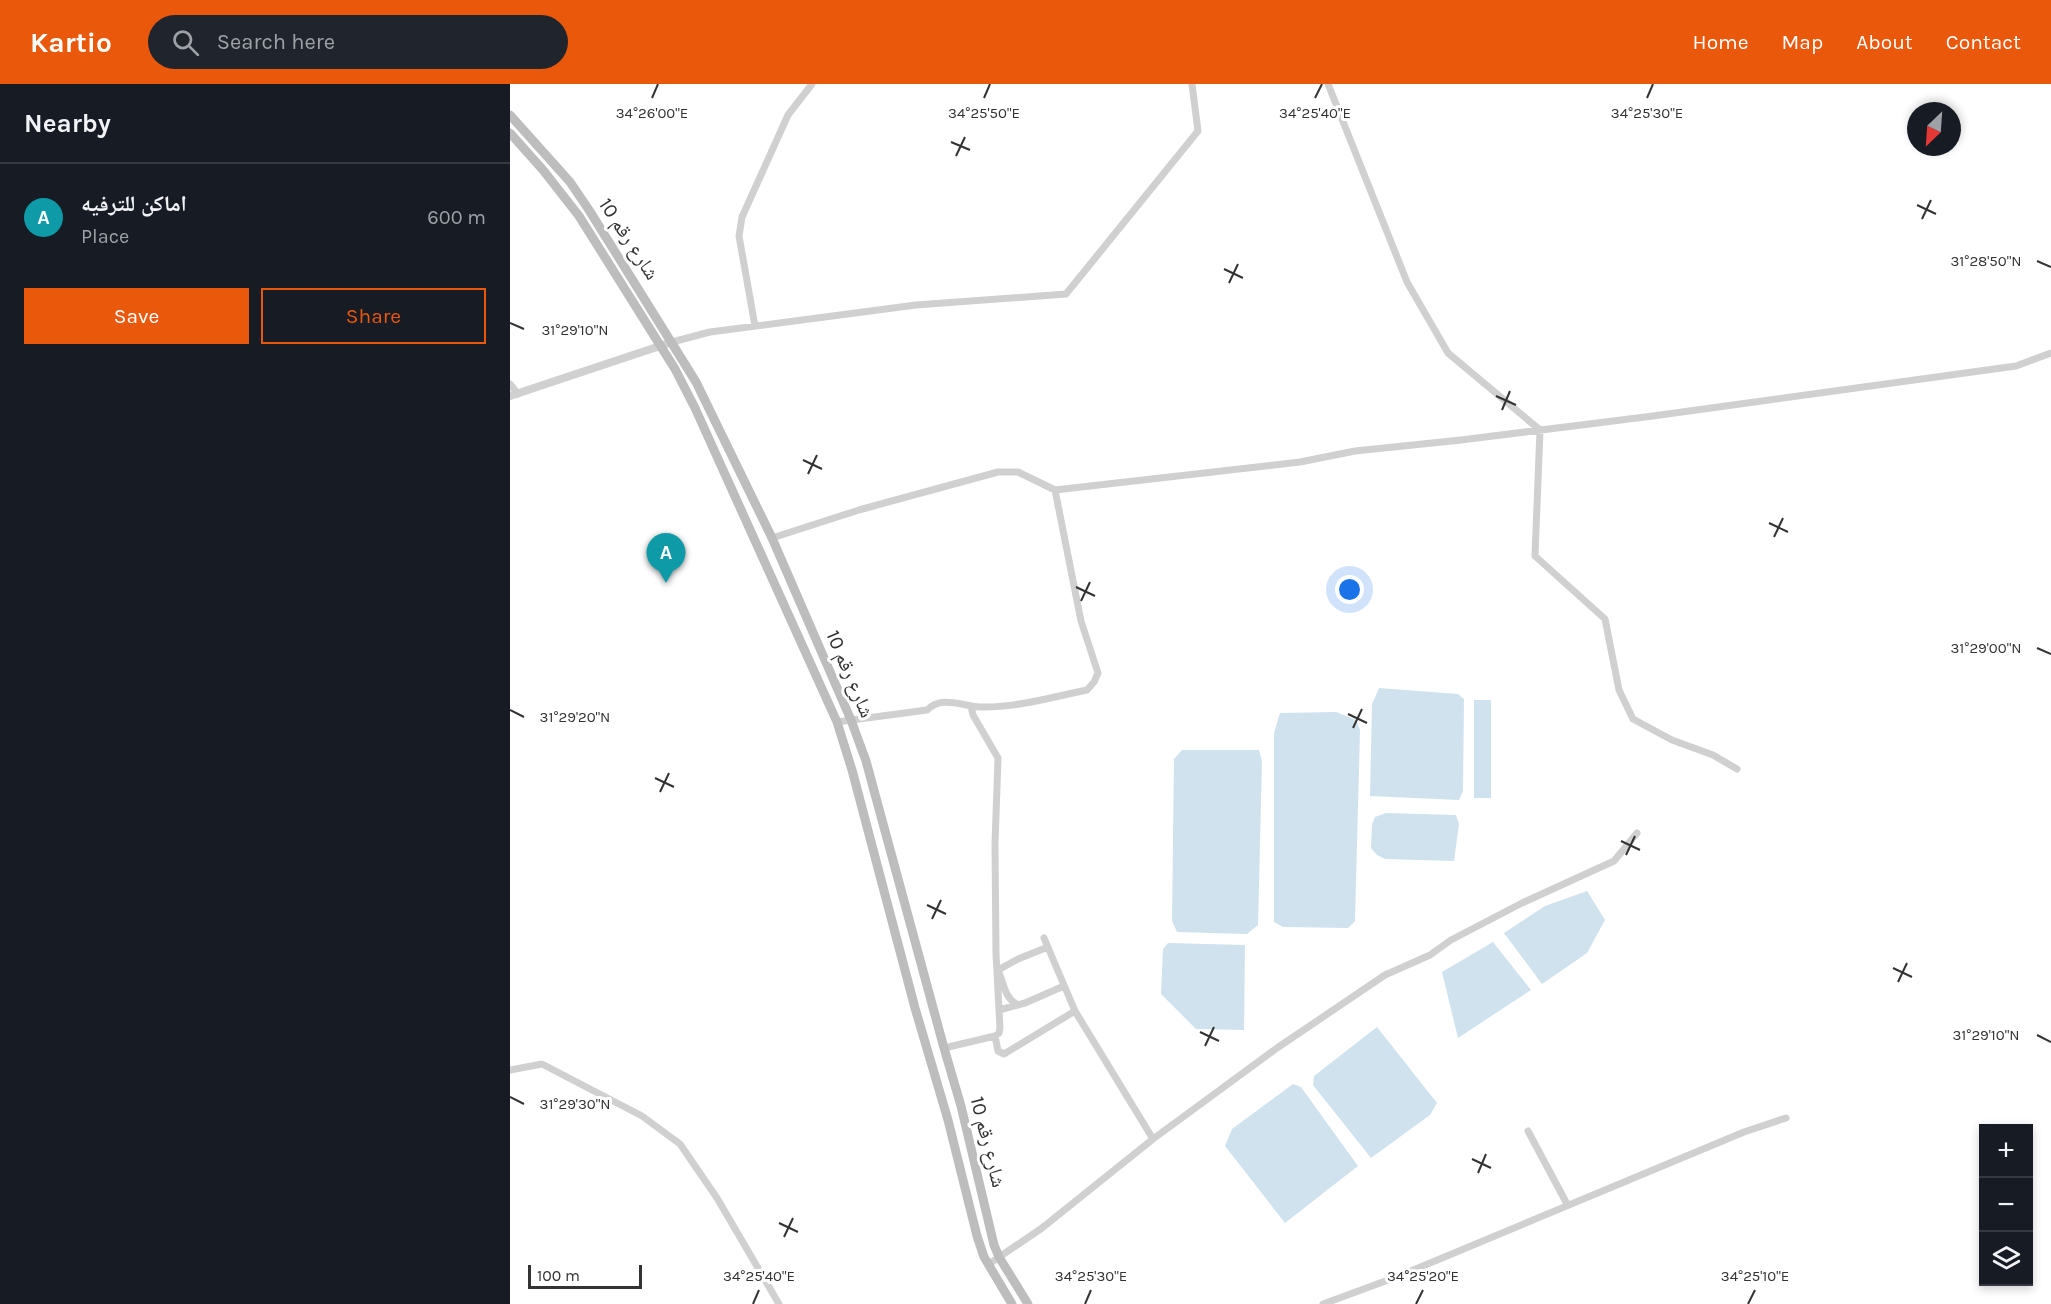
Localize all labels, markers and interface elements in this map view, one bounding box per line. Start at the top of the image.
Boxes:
search box [148,15,568,69]
text: Kartio [30,26,112,59]
icon: search [169,26,202,59]
text: Search here [217,29,335,55]
text: Home [1693,30,1749,54]
text: Map [1782,30,1823,54]
text: About [1856,30,1913,54]
text: Contact [1946,30,2021,54]
north arrow [1907,102,1961,156]
text: 34°26'00"E [616,104,688,122]
text: 34°25'50"E [948,104,1020,122]
text: 34°25'40"E [1279,104,1351,122]
text: 34°25'30"E [1611,104,1683,122]
text: Nearby [24,108,111,139]
text: اماكن للترفيه [81,191,187,217]
street label: شارع رقم 10 [592,194,664,285]
text: A [37,206,50,229]
text: 600 m [427,206,486,229]
text: Place [81,225,129,248]
text: 31°28'50"N [1950,252,2022,270]
button: Save [24,288,249,344]
button: Share [261,288,486,344]
text: 31°29'10"N [541,321,609,339]
pin: A [646,534,686,583]
your location [1335,575,1364,604]
street label: شارع رقم 10 [819,627,879,722]
text: 31°29'00"N [1951,639,2021,657]
text: 31°29'20"N [540,708,610,726]
text: 31°29'10"N [1952,1026,2020,1044]
street label: شارع رقم 10 [964,1094,1010,1190]
text: 31°29'30"N [540,1095,610,1113]
map controls [1979,1124,2033,1286]
button: + [1979,1124,2033,1178]
button: − [1979,1178,2033,1232]
button: layers [1979,1232,2033,1286]
scale bar [528,1262,642,1290]
text: 100 m [537,1266,580,1285]
text: 34°25'40"E [723,1267,795,1285]
text: 34°25'30"E [1055,1267,1127,1285]
text: 34°25'20"E [1387,1267,1459,1285]
text: 34°25'10"E [1721,1267,1789,1285]

